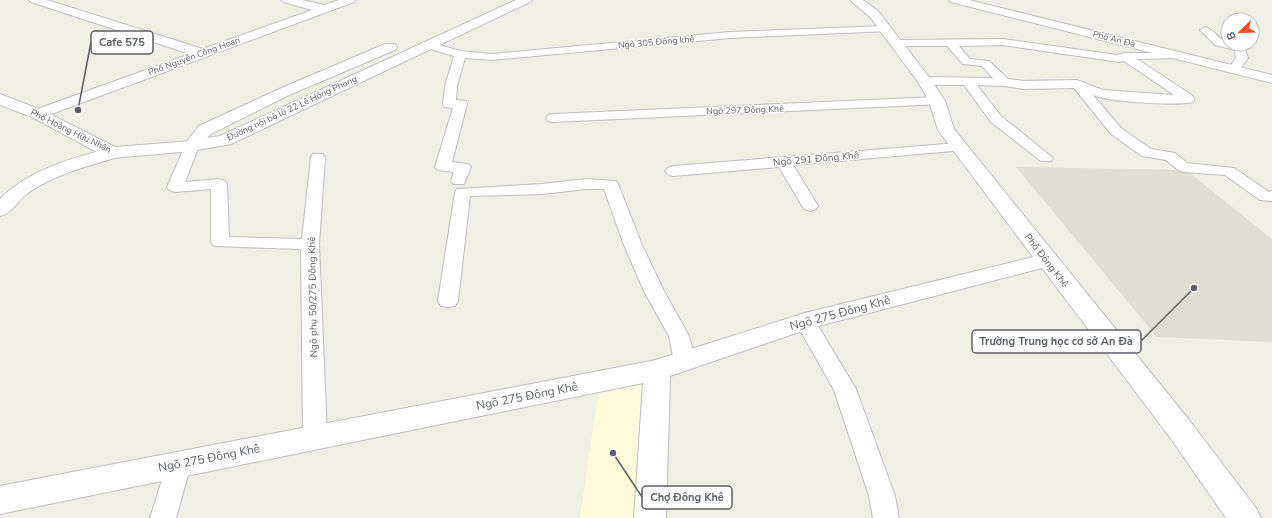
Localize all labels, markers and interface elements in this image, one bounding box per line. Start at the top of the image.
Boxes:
north arrow [1220,12,1260,52]
street label: Phố An Đà [1091,28,1137,50]
text: B [1223,29,1240,42]
callout: Cafe 575 [91,31,153,54]
street label: Ngõ 305 Đông khê [617,33,695,51]
street label: Phố Nguyễn Công Hoan [146,34,242,78]
text: Cafe 575 [99,35,145,50]
street label: Đường nội bộ lô 22 Lê Hồng Phong [224,73,359,144]
street label: Ngõ 297 Đông Khê [706,103,784,117]
street label: Phố Hoàng Hữu Nhân [29,106,113,156]
street label: Ngõ 291 Đông Khê [772,148,860,170]
street label: Phố Đông Khê [1021,231,1072,290]
street label: Ngõ phụ 50/275 Đông Khê [305,236,321,358]
street label: Ngõ 275 Đông Khê [788,292,892,334]
callout: Trường Trung học cơ sở An Đà [972,330,1141,353]
text: Trường Trung học cơ sở An Đà [979,334,1133,349]
street label: Ngõ 275 Đông Khê [475,378,579,414]
street label: Ngõ 275 Đông Khê [157,440,261,476]
callout: Chợ Đông Khê [642,486,732,509]
text: Chợ Đông Khê [650,490,724,505]

